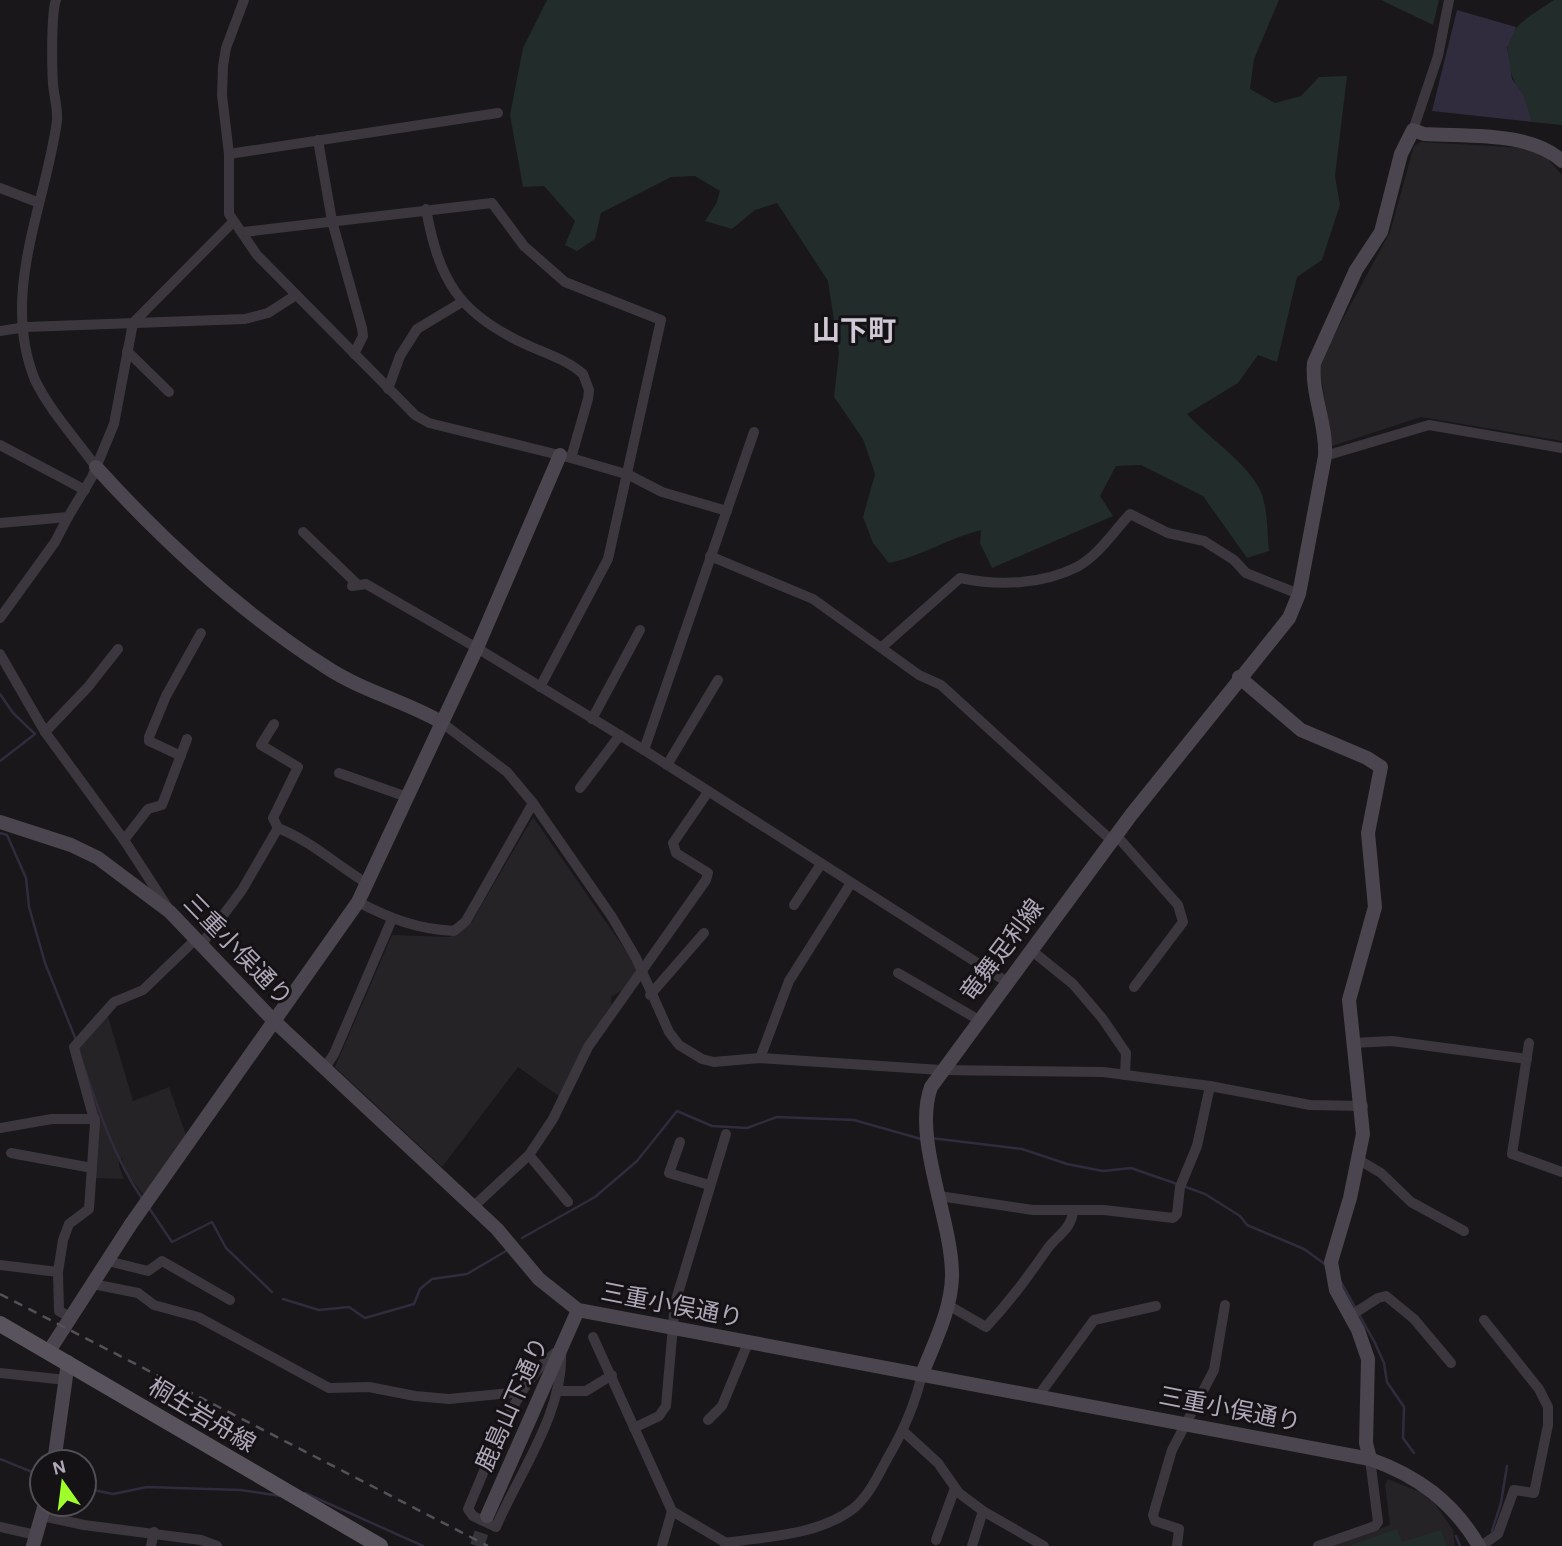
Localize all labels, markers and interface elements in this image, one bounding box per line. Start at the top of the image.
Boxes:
district label: 山下町 [812,317,896,346]
street label: 三重小俣通り [179,889,297,1011]
street label: 竜舞足利線 [956,894,1048,1006]
street label: 三重小俣通り [599,1279,745,1331]
street label: 鹿島山下通り [471,1333,553,1475]
street label: 桐生岩舟線 [144,1373,260,1457]
street label: 三重小俣通り [1157,1383,1303,1435]
north arrow [28,1448,98,1518]
text: N [51,1457,68,1479]

